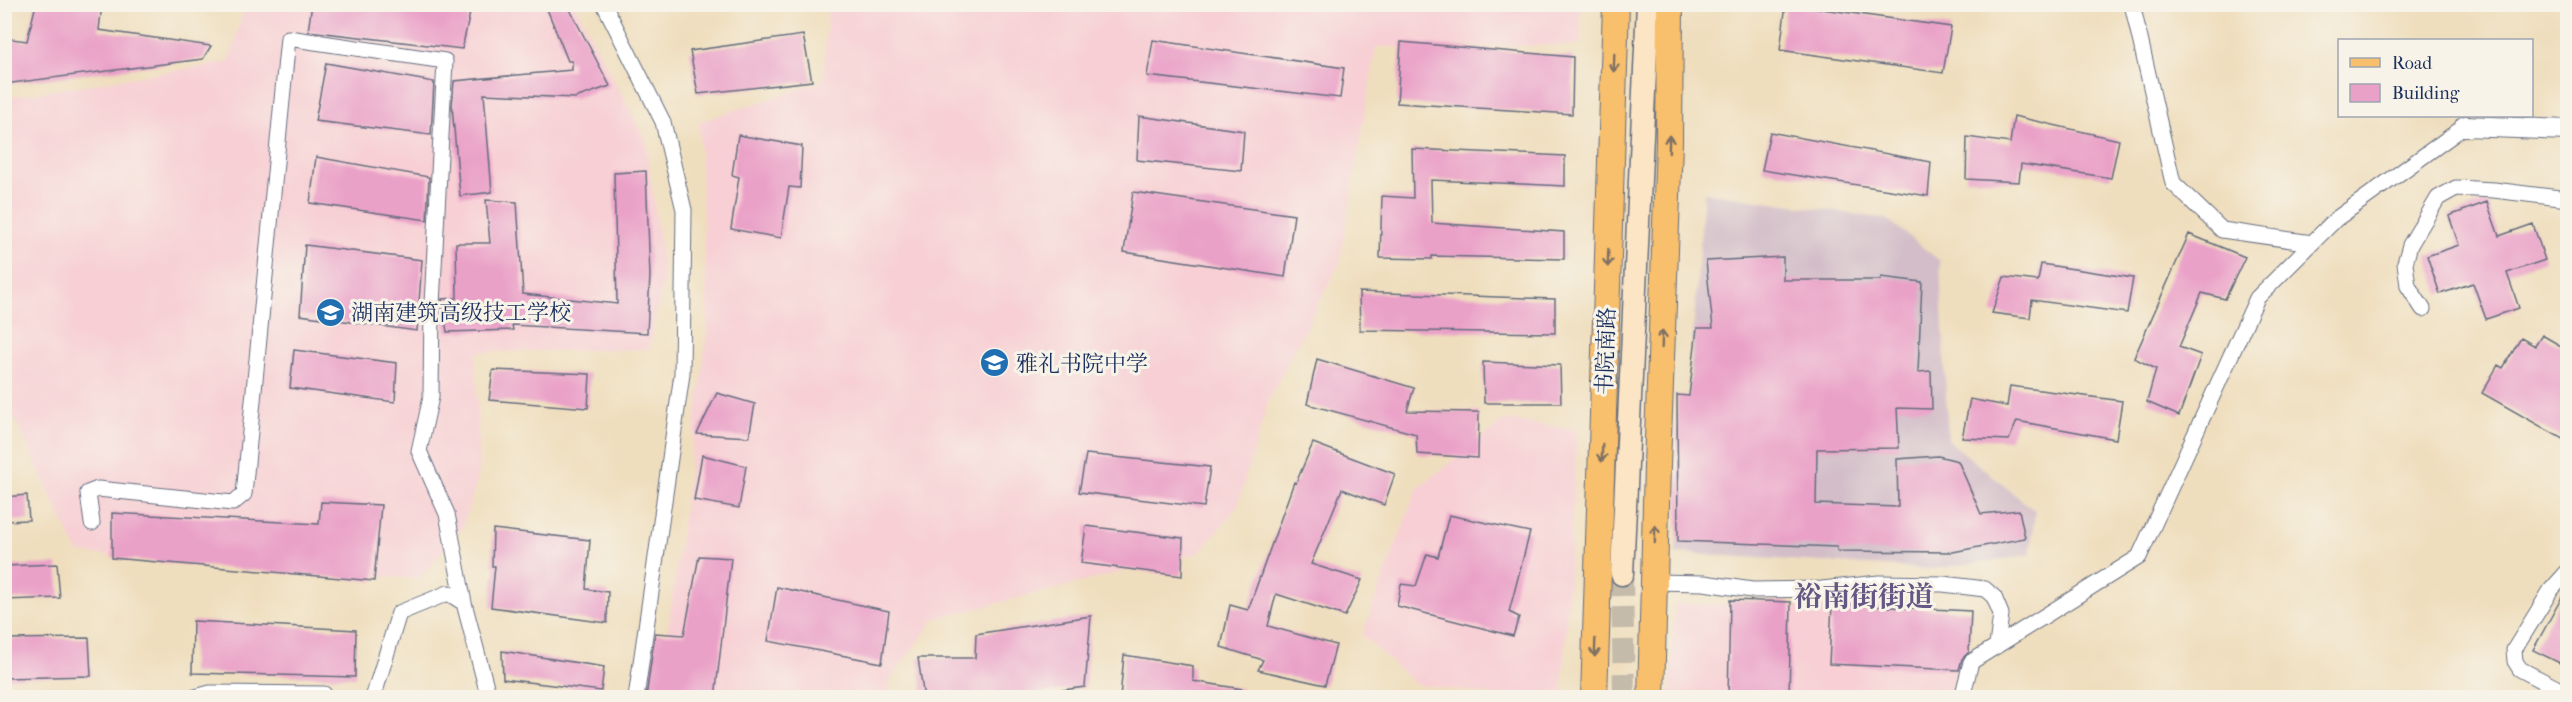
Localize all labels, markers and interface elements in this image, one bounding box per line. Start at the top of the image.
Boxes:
legend [2338,39,2533,117]
one-way arrow [1609,52,1620,72]
text: Road [2392,53,2432,74]
text: Building [2392,83,2460,104]
one-way arrow [1663,135,1675,155]
one-way arrow [1602,247,1614,267]
school or university icon: 湖南建筑高级技工学校 [314,296,346,328]
place label: 湖南建筑高级技工学校 [351,300,571,326]
street label: 书院南路 [1591,307,1621,395]
one-way arrow [1656,330,1667,350]
school or university icon: 雅礼书院中学 [979,347,1011,379]
place label: 雅礼书院中学 [1016,351,1148,377]
one-way arrow [1596,442,1607,462]
one-way arrow [1649,525,1661,545]
district label: 裕南街街道 [1794,580,1934,613]
one-way arrow [1590,637,1601,657]

